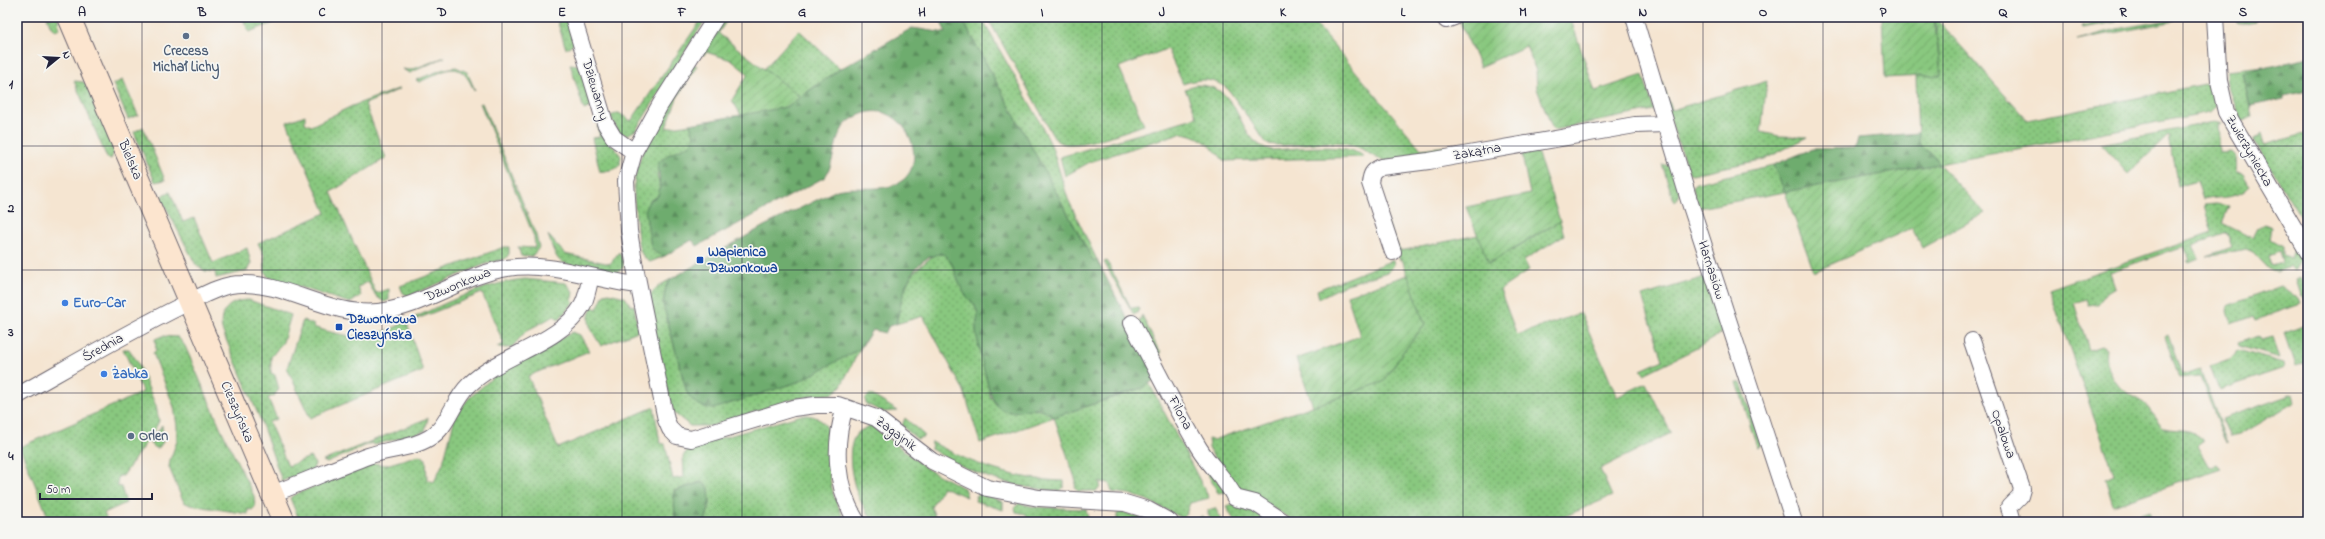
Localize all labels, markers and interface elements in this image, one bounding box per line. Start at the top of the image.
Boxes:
text: A [78,3,86,22]
text: B [197,3,207,22]
text: C [318,3,326,22]
text: D [436,3,447,22]
text: E [558,3,566,22]
text: F [677,3,687,22]
text: G [798,3,806,22]
text: H [918,3,926,22]
text: I [1040,3,1044,22]
text: J [1159,3,1165,22]
text: K [1280,3,1287,22]
text: L [1401,3,1407,22]
text: M [1519,3,1527,22]
text: N [1639,3,1648,22]
text: O [1759,3,1768,22]
text: P [1880,3,1887,22]
text: Q [1999,3,2008,22]
text: R [2118,3,2127,22]
text: S [2239,3,2248,22]
marker: Crecess Michał Lichy [181,31,191,41]
north arrow [38,38,78,78]
place label: Crecess Michał Lichy [153,41,219,80]
text: N [58,49,75,61]
street label: Dziewanny [574,56,614,124]
text: 1 [9,75,14,94]
street label: Zwierzyniecka [2219,111,2278,191]
street label: Bielska [112,136,148,183]
street label: Zakątna [1451,137,1503,167]
text: 2 [7,199,15,218]
street label: Harnasiów [1692,238,1730,302]
place label: Wapienica Dzwonkowa [707,242,778,279]
marker: Wapienica Dzwonkowa [695,255,705,265]
street label: Dzwonkowa [421,262,494,308]
place label: Euro-Car [73,293,127,314]
marker: Euro-Car [60,298,70,308]
place label: Dzwonkowa Cieszyńska [346,309,417,348]
marker: Dzwonkowa Cieszyńska [334,322,344,332]
text: 3 [7,323,14,342]
street label: Średnia [78,328,128,368]
place label: Żabka [112,364,149,385]
marker: Żabka [99,369,109,379]
street label: Cieszyńska [214,378,259,446]
street label: Filona [1162,391,1198,434]
street label: Opalowa [1985,407,2021,461]
street label: Zagajnik [870,411,922,458]
place label: Orlen [139,426,168,447]
marker: Orlen [126,431,136,441]
text: 4 [7,447,14,466]
scale bar [40,475,152,501]
text: 50 m [46,481,70,499]

